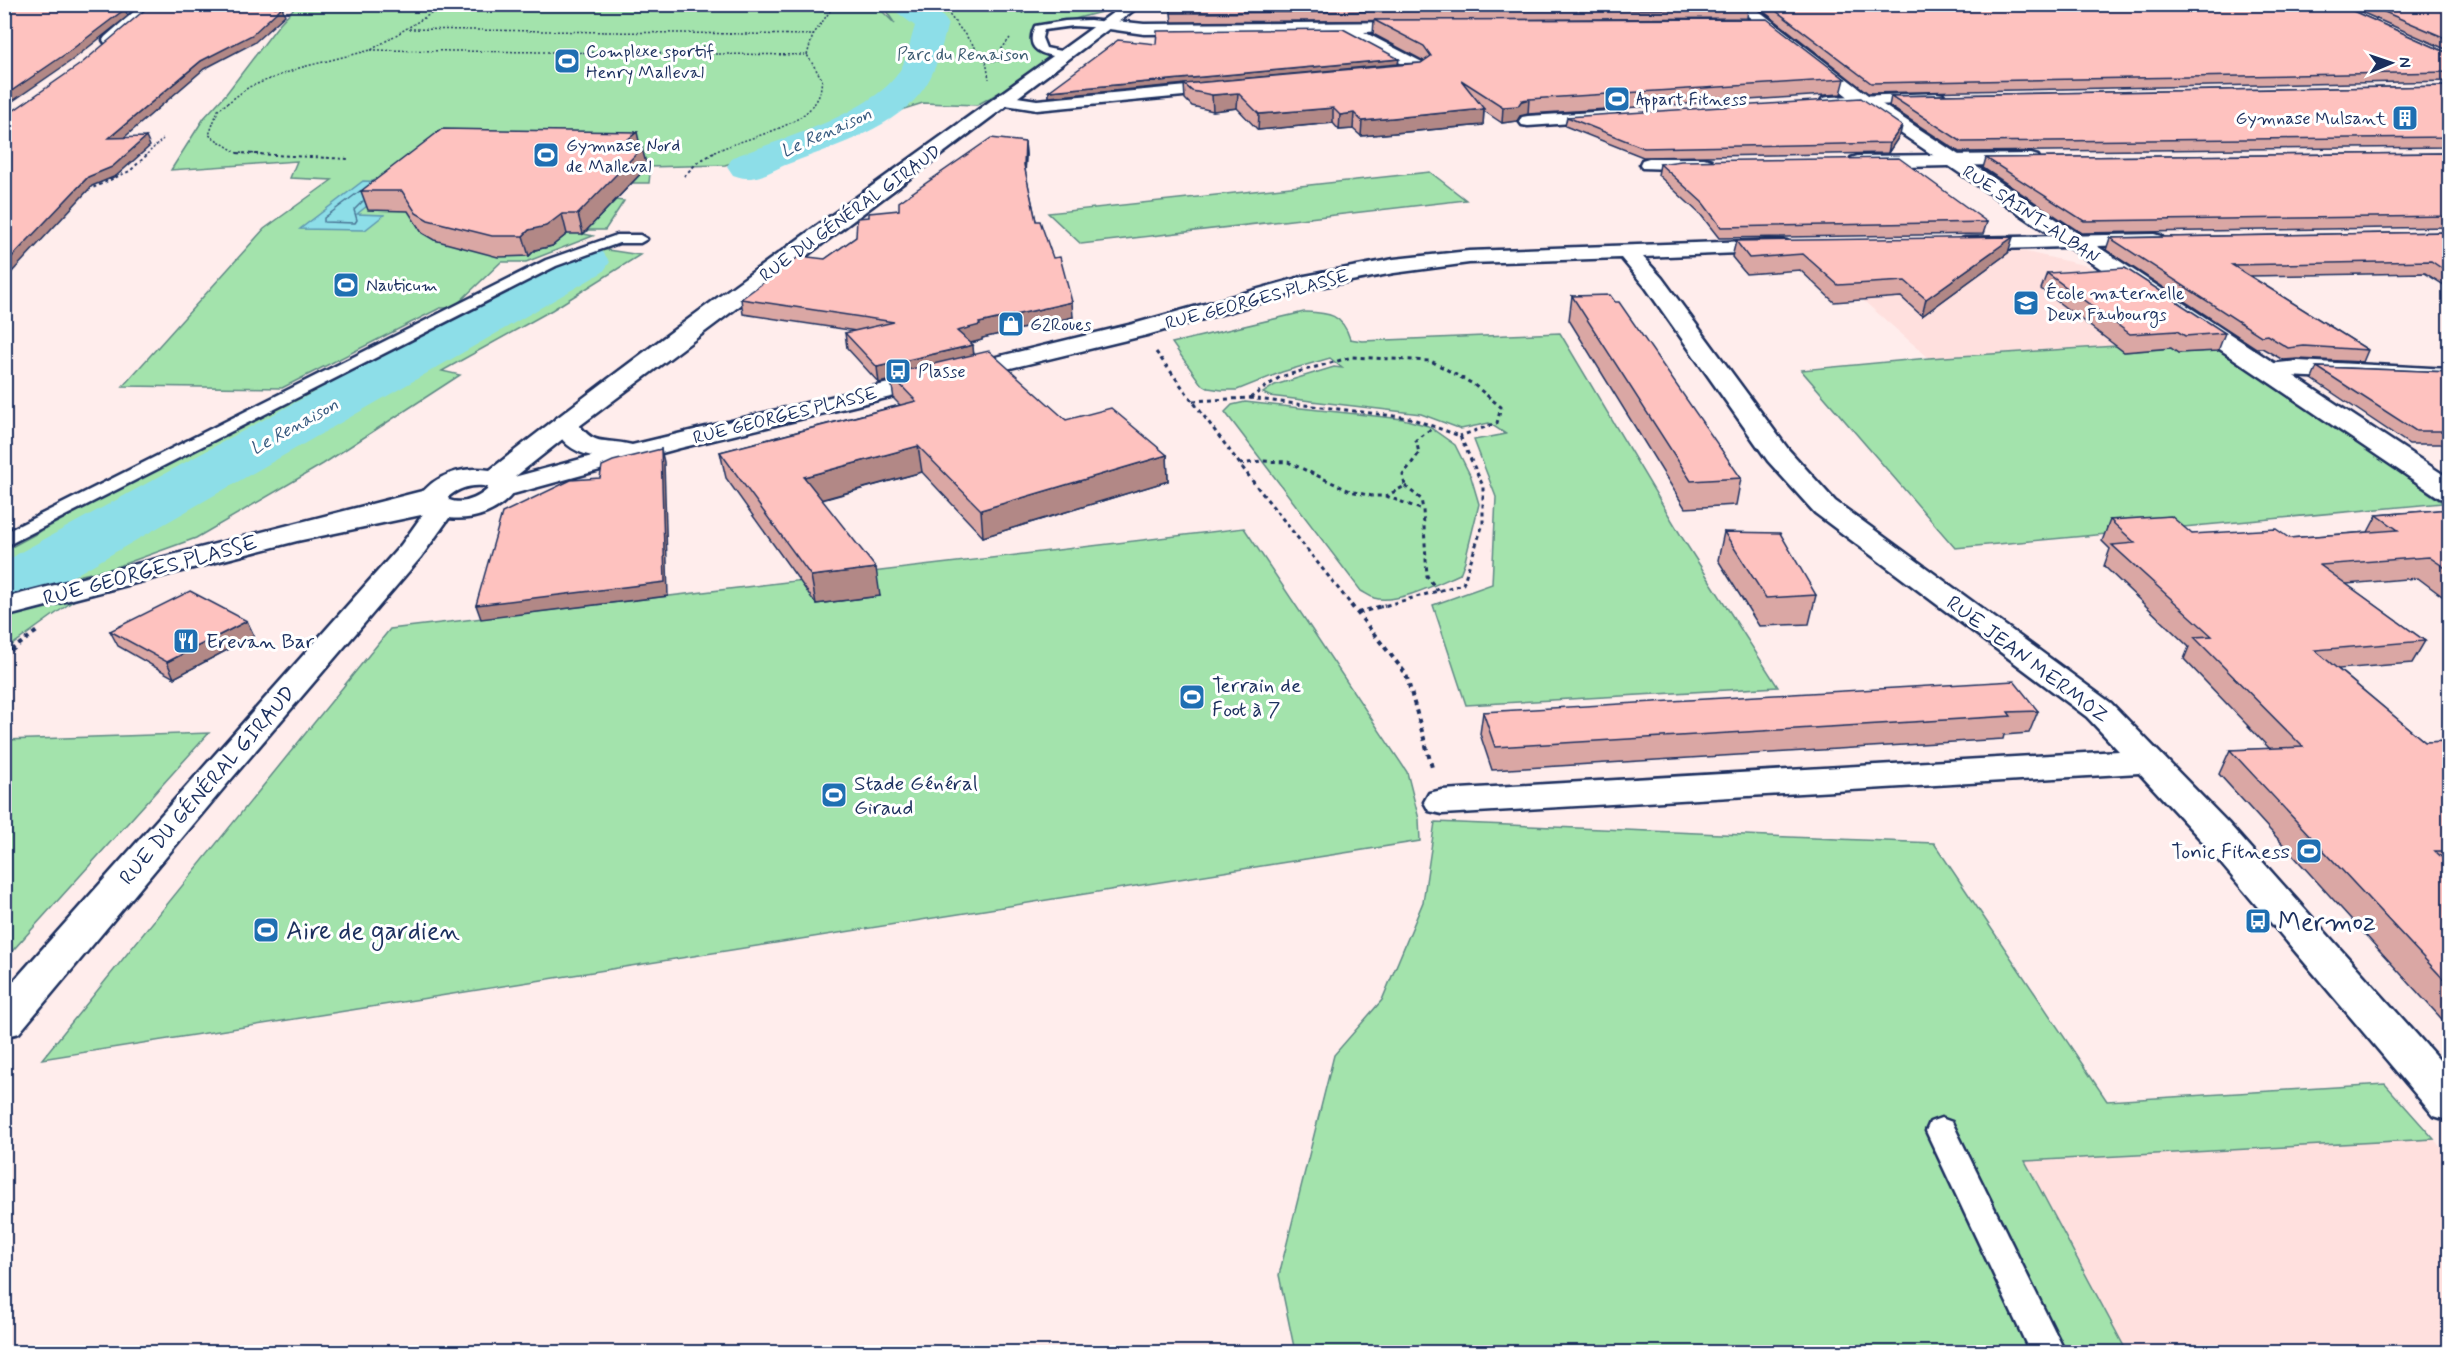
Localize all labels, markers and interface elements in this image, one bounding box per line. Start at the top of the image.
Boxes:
north arrow [2361,33,2421,93]
place label: Complexe sportif Henry Malleval [586,40,714,85]
park label: Parc du Renaison [897,43,1029,67]
sports icon: Complexe sportif Henry Malleval [552,46,582,76]
text: N [2394,57,2415,68]
sports icon: Appart Fitness [1602,84,1632,114]
place label: Appart Fitness [1636,88,1747,113]
water label: Le Renaison [777,102,876,164]
building icon: Gymnase Mulsant [2390,103,2420,133]
place label: Gymnase Mulsant [2236,107,2386,131]
place label: Gymnase Nord de Malleval [566,134,680,179]
sports icon: Gymnase Nord de Malleval [531,140,561,170]
street label: RUE DU GÉNÉRAL GIRAUD [755,140,946,288]
street label: RUE SAINT-ALBAN [1957,160,2104,270]
street label: RUE GEORGES PLASSE [1163,264,1352,336]
sports icon: Nauticum [331,270,361,300]
place label: Nauticum [366,274,438,298]
place label: École maternelle Deux Faubourgs [2046,282,2185,328]
school or university icon: École maternelle Deux Faubourgs [2011,288,2041,318]
shop icon: G2Roues [996,309,1026,339]
place label: G2Roues [1030,313,1092,337]
bus stop icon: Plasse [883,356,913,386]
place label: Plasse [918,360,966,384]
street label: RUE GEORGES PLASSE [691,381,880,450]
water label: Le Renaison [246,393,343,461]
street label: RUE GEORGES PLASSE [40,529,261,613]
street label: RUE JEAN MERMOZ [1940,589,2114,730]
restaurant icon: Erevan Bar [171,626,201,656]
place label: Erevan Bar [206,628,315,656]
place label: Terrain de Foot à 7 [1212,672,1301,724]
street label: RUE DU GÉNÉRAL GIRAUD [113,680,302,891]
sports icon: Terrain de Foot à 7 [1177,682,1207,712]
place label: Stade Général Giraud [854,770,978,822]
sports icon: Stade Général Giraud [819,780,849,810]
sports icon: Tonic Fitness [2294,836,2324,866]
place label: Tonic Fitness [2171,838,2290,866]
bus stop icon: Mermoz [2243,906,2273,936]
place label: Mermoz [2278,906,2376,940]
sports icon: Aire de gardien [251,915,281,945]
place label: Aire de gardien [286,915,460,951]

